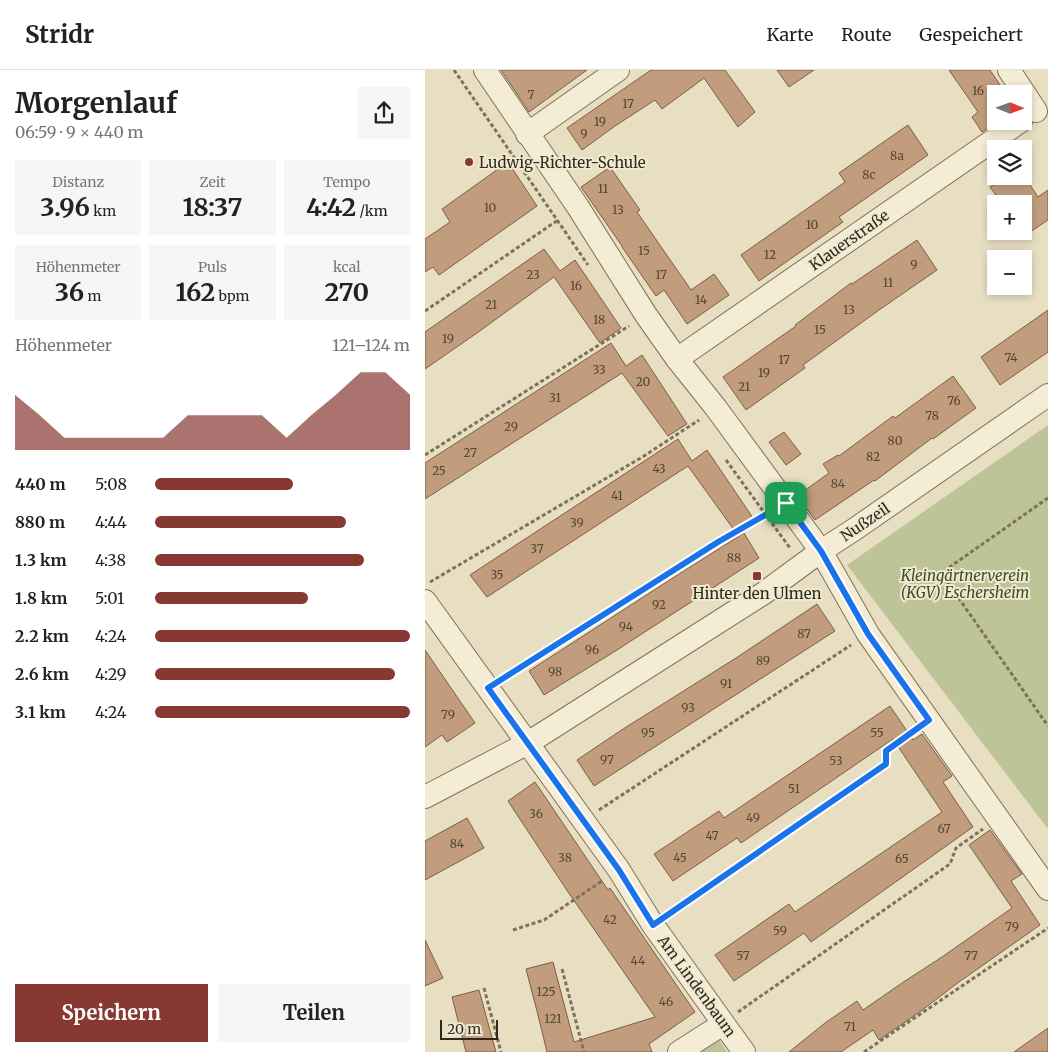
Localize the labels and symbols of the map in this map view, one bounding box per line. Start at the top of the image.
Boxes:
house number: 16 [972,83,984,98]
north arrow [987,85,1033,130]
house number: 7 [528,87,535,102]
house number: 17 [622,96,634,111]
house number: 19 [594,114,606,129]
house number: 9 [580,126,588,141]
house number: 8a [890,148,904,163]
place label: Ludwig-Richter-Schule [479,153,646,172]
marker: Ludwig-Richter-Schule [463,156,475,168]
house number: 8c [862,167,876,182]
house number: 11 [598,181,609,196]
house number: 10 [484,200,497,215]
house number: 13 [612,202,624,217]
street label: Klauerstraße [805,205,893,274]
house number: 10 [806,217,819,232]
house number: 15 [638,243,650,258]
house number: 12 [764,247,776,262]
house number: 9 [910,257,918,272]
house number: 23 [526,267,540,282]
house number: 17 [655,267,667,282]
house number: 11 [883,275,894,290]
house number: 16 [570,278,582,293]
house number: 14 [695,292,708,307]
house number: 21 [485,297,498,312]
house number: 13 [843,302,855,317]
house number: 18 [593,312,605,327]
house number: 15 [814,322,826,337]
house number: 19 [442,331,454,346]
house number: 74 [1004,350,1018,365]
house number: 17 [778,352,790,367]
house number: 33 [592,362,606,377]
house number: 19 [758,365,770,380]
house number: 20 [636,374,651,389]
house number: 21 [738,379,751,394]
house number: 31 [549,390,561,405]
house number: 76 [947,393,961,408]
house number: 78 [925,408,939,423]
house number: 29 [504,419,518,434]
house number: 80 [888,433,903,448]
house number: 27 [463,445,477,460]
house number: 82 [866,449,880,464]
house number: 43 [652,461,666,476]
house number: 25 [432,463,446,478]
house number: 84 [831,476,846,491]
pin [765,482,807,524]
house number: 41 [611,488,624,503]
street label: Nußzeil [837,498,894,545]
house number: 39 [570,515,584,530]
house number: 37 [530,541,544,556]
house number: 88 [727,550,741,565]
park label: Kleingärtnerverein (KGV) Eschersheim [900,566,1030,602]
house number: 35 [490,567,504,582]
marker: Hinter den Ulmen [751,570,763,582]
place label: Hinter den Ulmen [693,584,822,603]
house number: 92 [652,597,666,612]
house number: 94 [619,619,634,634]
house number: 87 [797,626,811,641]
house number: 96 [585,642,599,657]
house number: 89 [756,653,770,668]
house number: 98 [548,664,562,679]
house number: 91 [720,676,733,691]
house number: 93 [681,700,695,715]
house number: 79 [441,707,455,722]
house number: 95 [641,725,655,740]
house number: 55 [870,725,884,740]
house number: 97 [600,752,614,767]
house number: 53 [829,753,843,768]
house number: 51 [788,781,800,796]
house number: 36 [529,806,543,821]
house number: 49 [746,810,760,825]
house number: 67 [937,821,951,836]
house number: 47 [705,828,719,843]
house number: 84 [450,836,465,851]
house number: 38 [558,850,572,865]
house number: 45 [673,850,687,865]
house number: 65 [895,851,909,866]
house number: 42 [603,912,617,927]
house number: 79 [1005,919,1019,934]
house number: 59 [773,923,787,938]
street label: Am Lindenbaum [653,931,740,1041]
house number: 57 [736,948,750,963]
house number: 77 [964,948,978,963]
house number: 44 [631,953,646,968]
house number: 125 [537,984,555,999]
house number: 46 [659,994,673,1009]
house number: 121 [544,1011,562,1026]
scale bar [440,1017,497,1040]
house number: 71 [844,1019,857,1034]

